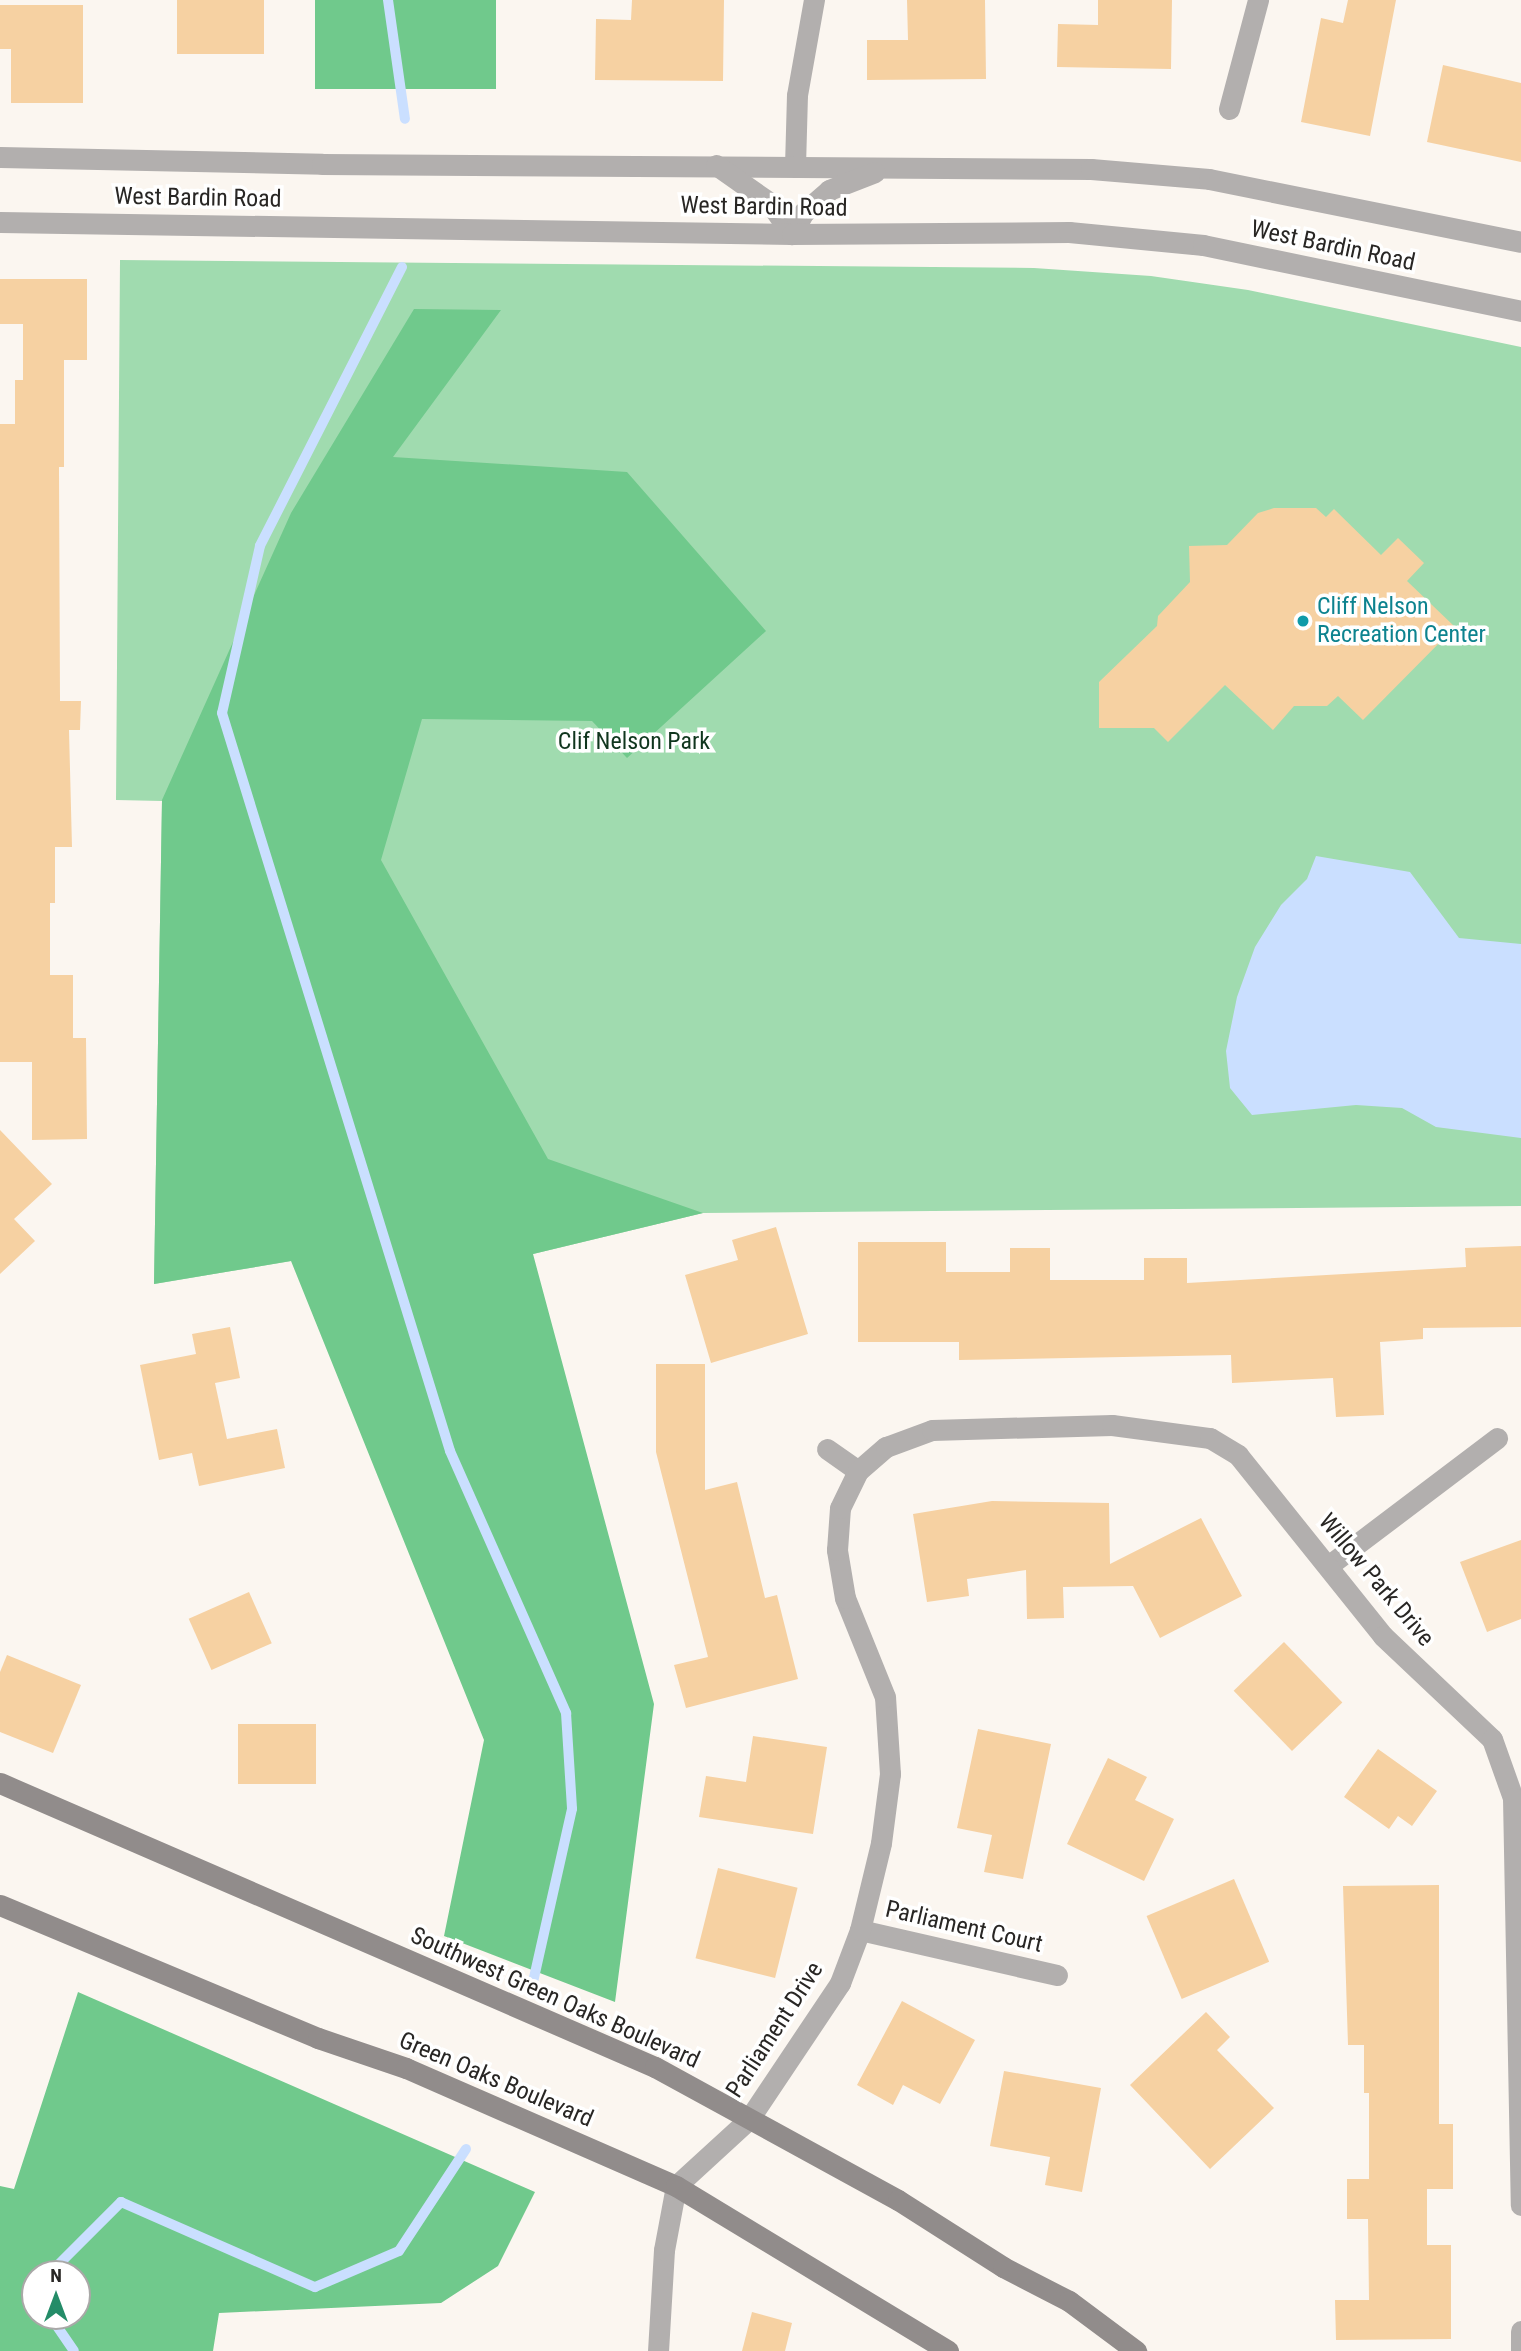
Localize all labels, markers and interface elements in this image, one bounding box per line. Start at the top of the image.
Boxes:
street label: West Bardin Road [114,182,282,214]
street label: West Bardin Road [680,191,848,223]
street label: West Bardin Road [1248,215,1418,277]
place label: Cliff Nelson Recreation Center [1317,593,1486,649]
marker: Cliff Nelson Recreation Center [1295,613,1311,629]
park label: Clif Nelson Park [558,728,710,756]
street label: Willow Park Drive [1312,1508,1440,1652]
street label: Parliament Court [883,1895,1045,1959]
street label: Southwest Green Oaks Boulevard [406,1921,704,2075]
street label: Parliament Drive [720,1957,830,2103]
street label: Green Oaks Boulevard [395,2026,597,2134]
north arrow [21,2260,91,2330]
text: N [50,2264,62,2287]

